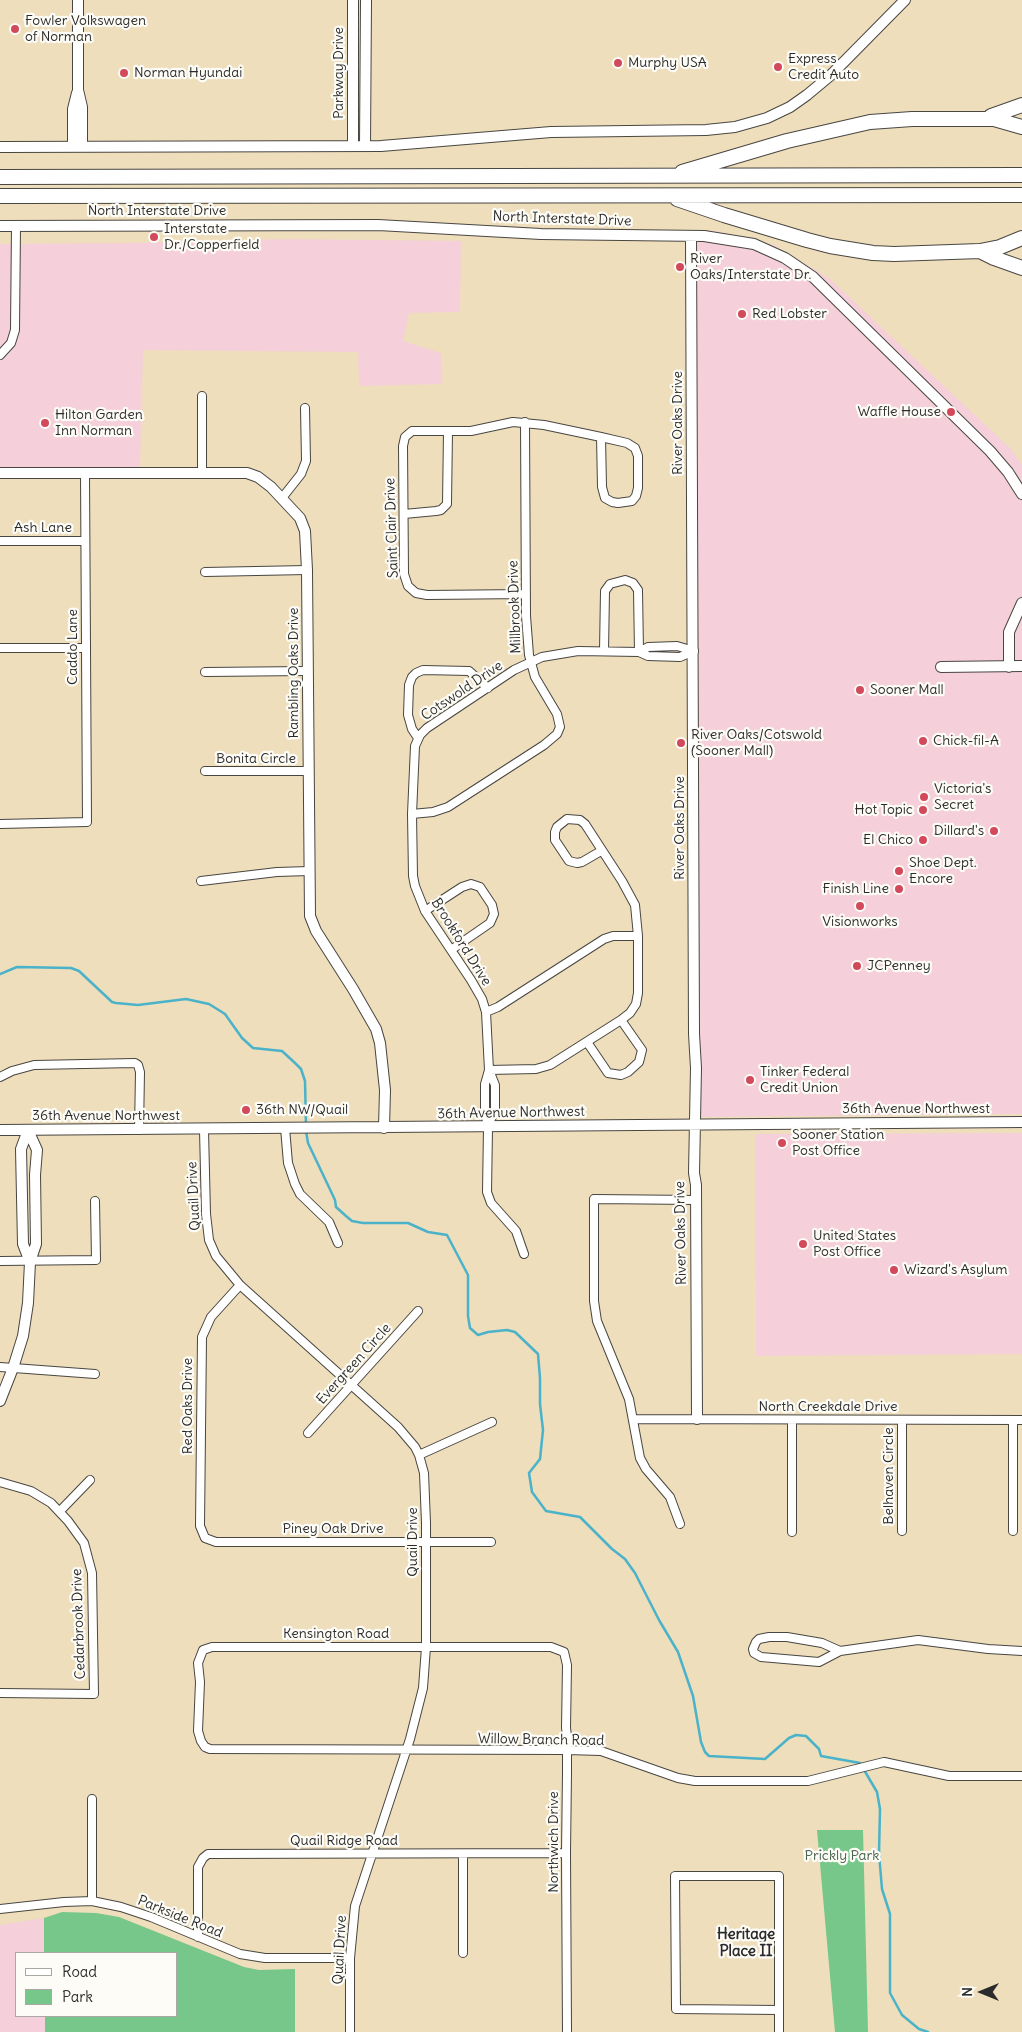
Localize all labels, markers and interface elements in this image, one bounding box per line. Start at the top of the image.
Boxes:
place label: Fowler Volkswagen of Norman [25,13,146,46]
marker: Fowler Volkswagen of Norman [9,23,21,35]
street label: Parkway Drive [331,27,347,119]
place label: Express Credit Auto [788,51,859,84]
place label: Murphy USA [628,55,707,71]
marker: Murphy USA [612,57,624,69]
marker: Express Credit Auto [772,61,784,73]
place label: Norman Hyundai [134,65,242,81]
marker: Norman Hyundai [118,67,130,79]
street label: North Interstate Drive [88,203,226,219]
street label: North Interstate Drive [492,208,632,230]
place label: Interstate Dr./Copperfield [164,221,260,253]
marker: Interstate Dr./Copperfield [148,231,160,243]
place label: River Oaks/Interstate Dr. [690,251,811,284]
marker: River Oaks/Interstate Dr. [674,261,686,273]
place label: Red Lobster [752,306,827,322]
marker: Red Lobster [736,308,748,320]
street label: River Oaks Drive [670,371,686,475]
place label: Waffle House [858,404,941,420]
marker: Waffle House [945,406,957,418]
place label: Hilton Garden Inn Norman [55,407,143,440]
marker: Hilton Garden Inn Norman [39,417,51,429]
street label: Saint Clair Drive [382,477,402,579]
street label: Ash Lane [14,520,72,536]
street label: Millbrook Drive [505,560,525,654]
street label: Rambling Oaks Drive [286,607,302,739]
street label: Caddo Lane [65,609,81,685]
street label: Cotswold Drive [418,658,506,724]
place label: Sooner Mall [870,682,944,698]
marker: Sooner Mall [854,684,866,696]
place label: River Oaks/Cotswold (Sooner Mall) [691,727,822,760]
place label: Chick-fil-A [933,733,999,749]
marker: Chick-fil-A [917,735,929,747]
marker: River Oaks/Cotswold (Sooner Mall) [675,737,687,749]
street label: Bonita Circle [216,751,296,767]
street label: River Oaks Drive [672,776,688,880]
place label: Victoria's Secret [934,781,991,814]
marker: Victoria's Secret [918,791,930,803]
place label: Hot Topic [855,802,913,818]
marker: Hot Topic [917,804,929,816]
place label: Dillard's [934,823,984,839]
marker: Dillard's [988,825,1000,837]
place label: El Chico [863,832,913,848]
marker: El Chico [917,834,929,846]
place label: Shoe Dept. Encore [909,855,977,888]
marker: Shoe Dept. Encore [893,865,905,877]
place label: Finish Line [823,881,889,897]
marker: Finish Line [893,883,905,895]
street label: Brookford Drive [427,895,495,989]
marker: Visionworks [854,900,866,912]
place label: Visionworks [822,914,898,930]
place label: JCPenney [867,958,931,974]
marker: JCPenney [851,960,863,972]
place label: Tinker Federal Credit Union [760,1064,849,1096]
marker: Tinker Federal Credit Union [744,1074,756,1086]
street label: 36th Avenue Northwest [842,1101,990,1117]
place label: 36th NW/Quail [256,1102,348,1118]
street label: 36th Avenue Northwest [437,1103,585,1123]
marker: 36th NW/Quail [240,1104,252,1116]
street label: 36th Avenue Northwest [32,1108,180,1124]
place label: Sooner Station Post Office [792,1127,884,1160]
marker: Sooner Station Post Office [776,1137,788,1149]
street label: Quail Drive [184,1161,204,1231]
street label: River Oaks Drive [672,1181,690,1285]
place label: United States Post Office [813,1228,896,1260]
marker: United States Post Office [797,1238,809,1250]
place label: Wizard's Asylum [904,1262,1008,1278]
marker: Wizard's Asylum [888,1264,900,1276]
street label: Evergreen Circle [313,1320,395,1408]
street label: Red Oaks Drive [180,1358,196,1454]
street label: North Creekdale Drive [758,1399,898,1415]
street label: Belhaven Circle [881,1427,897,1525]
street label: Quail Drive [405,1507,421,1577]
street label: Piney Oak Drive [283,1521,383,1537]
street label: Cedarbrook Drive [69,1568,89,1680]
street label: Kensington Road [283,1626,389,1642]
street label: Willow Branch Road [478,1730,604,1750]
street label: Northwich Drive [546,1791,562,1893]
street label: Quail Ridge Road [290,1833,398,1849]
park label: Prickly Park [805,1848,879,1864]
street label: Parkside Road [135,1892,225,1942]
street label: Quail Drive [330,1915,350,1985]
district label: Heritage Place II [717,1926,775,1961]
legend [15,1952,178,2017]
text: Road [62,1962,97,1981]
north arrow [957,1967,1007,2017]
text: Park [62,1987,93,2006]
text: N [958,1987,976,1997]

